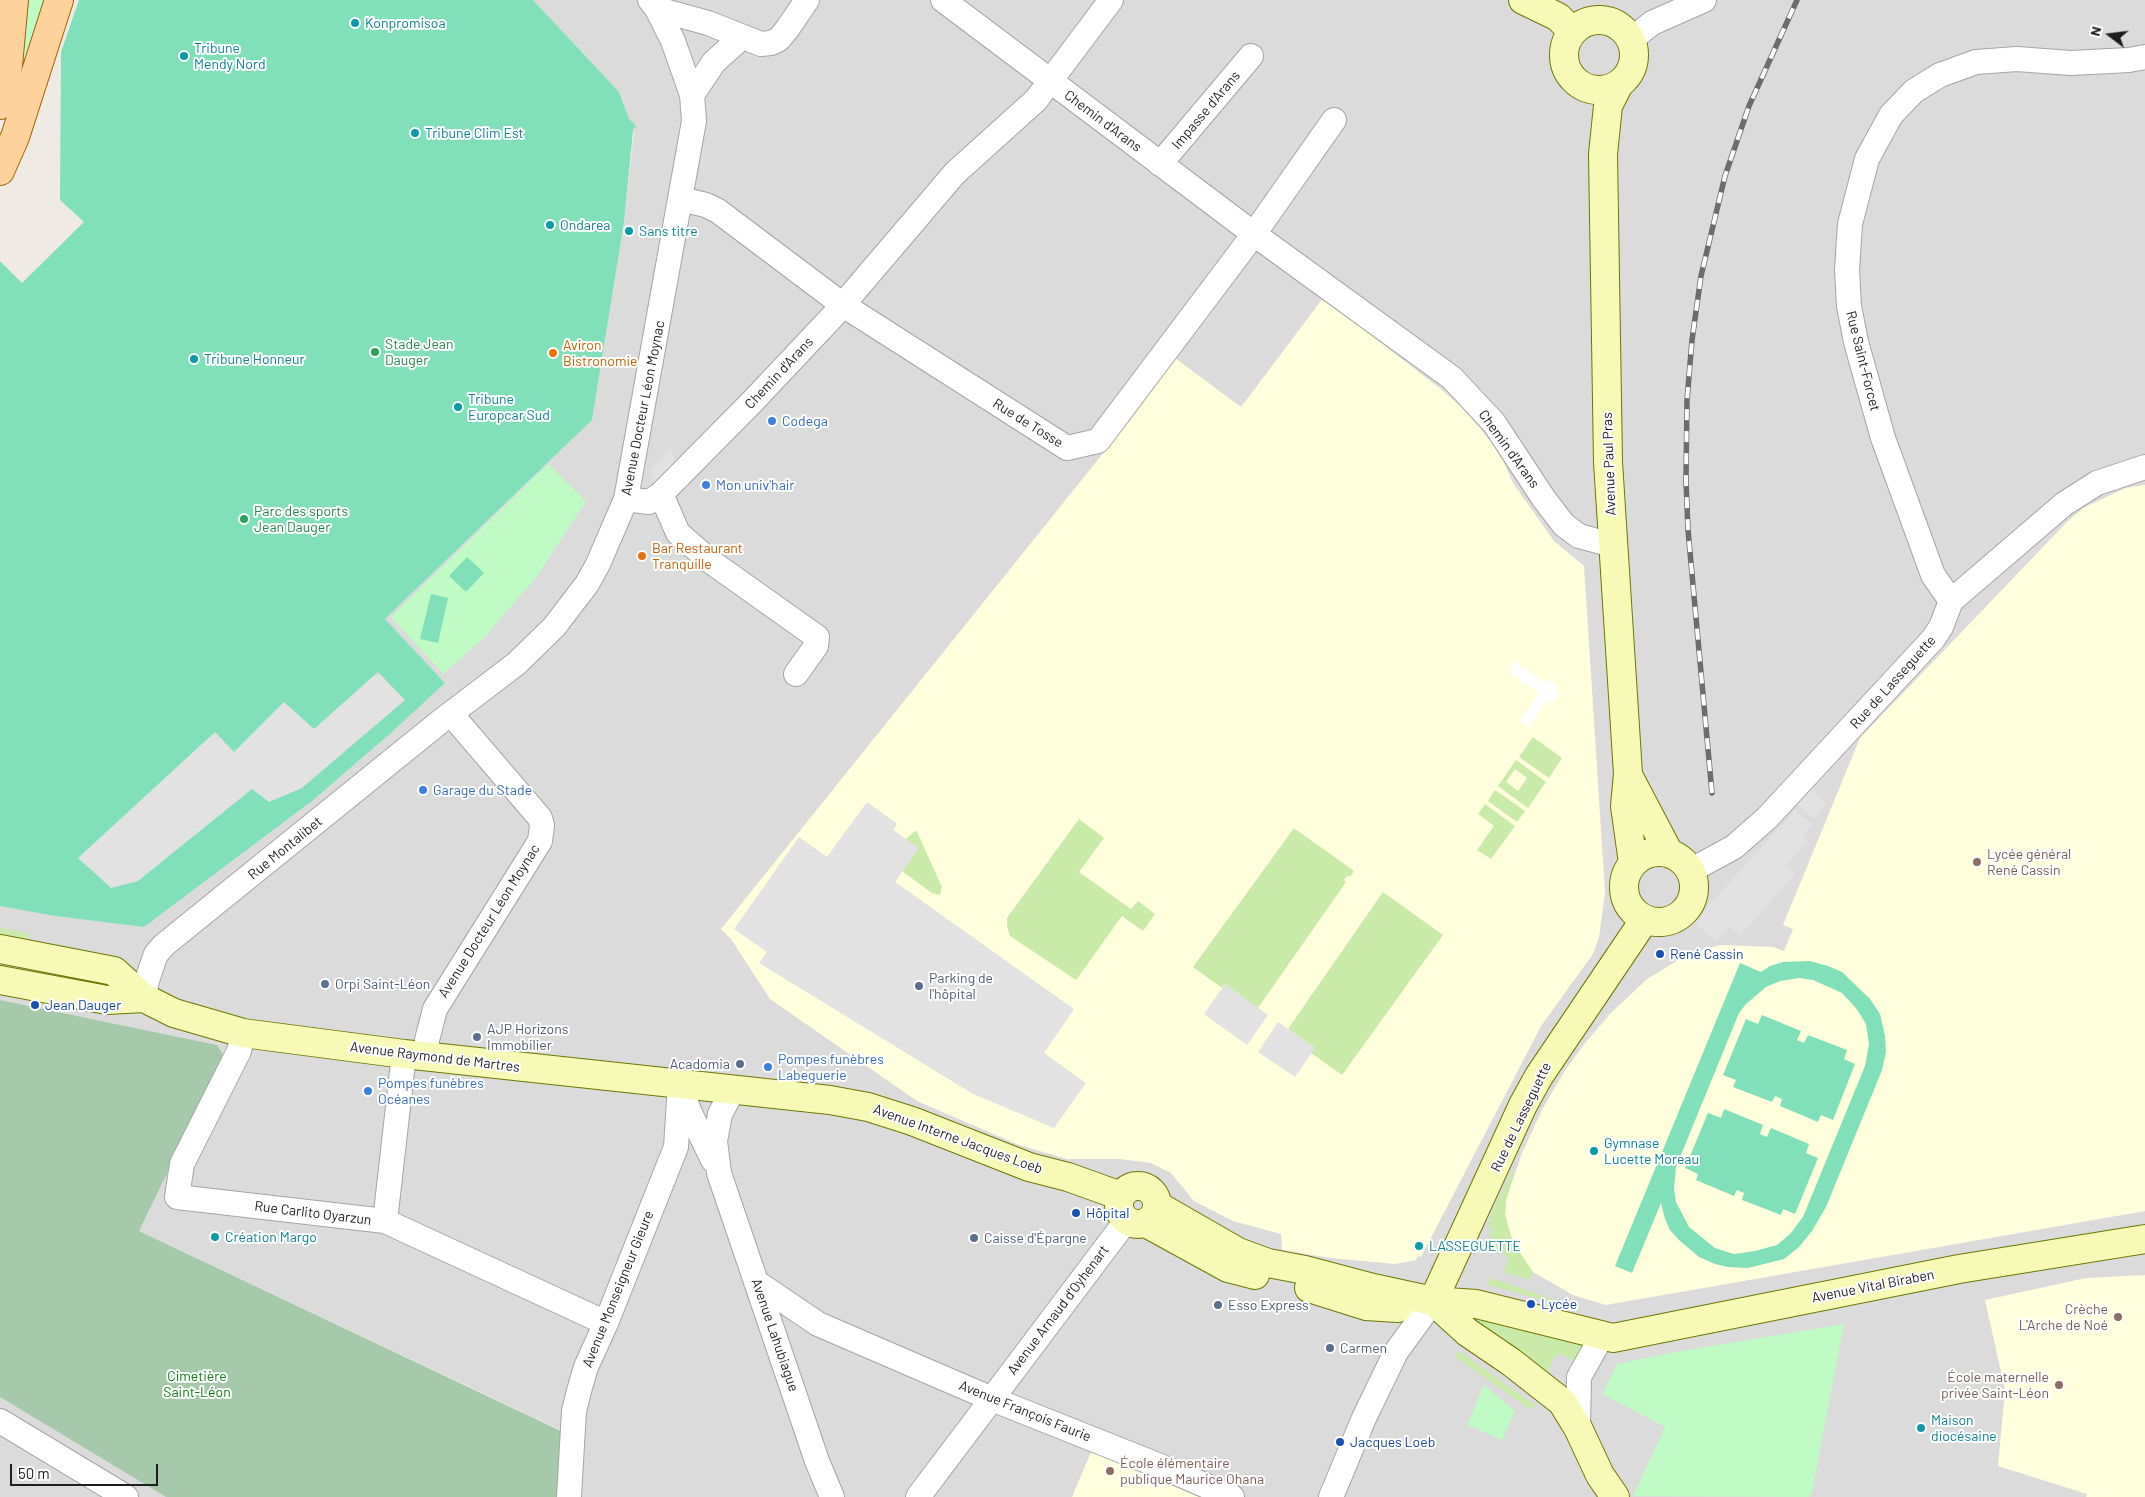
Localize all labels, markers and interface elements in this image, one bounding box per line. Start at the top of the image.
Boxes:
north arrow [2085,10,2135,60]
place label: Konpromisoa [365,15,446,31]
marker: Konpromisoa [349,17,361,29]
text: N [2086,24,2104,38]
place label: Tribune Mendy Nord [194,40,266,72]
marker: Tribune Mendy Nord [178,50,190,62]
street label: Impasse d'Arans [1168,67,1244,153]
street label: Chemin d'Arans [1061,86,1145,156]
place label: Tribune Clim Est [425,125,524,141]
marker: Tribune Clim Est [409,127,421,139]
place label: Ondarea [560,217,611,233]
marker: Ondarea [544,219,556,231]
place label: Sans titre [639,223,698,239]
marker: Sans titre [623,225,635,237]
street label: Rue Saint-Forcet [1842,309,1884,413]
street label: Avenue Docteur Léon Moynac [618,319,668,497]
street label: Chemin d'Arans [741,333,817,413]
place label: Stade Jean Dauger [385,336,454,368]
place label: Aviron Bistronomie [563,337,638,370]
marker: Stade Jean Dauger [369,346,381,358]
marker: Aviron Bistronomie [547,347,559,359]
place label: Tribune Honneur [204,351,305,367]
marker: Tribune Honneur [188,353,200,365]
place label: Tribune Europcar Sud [468,391,550,424]
street label: Rue de Tosse [990,395,1066,451]
marker: Tribune Europcar Sud [452,401,464,413]
street label: Chemin d'Arans [1475,407,1543,491]
street label: Avenue Paul Pras [1599,412,1619,516]
place label: Codega [782,413,828,429]
marker: Codega [766,415,778,427]
place label: Mon univ'hair [716,477,794,493]
marker: Mon univ'hair [700,479,712,491]
place label: Parc des sports Jean Dauger [254,503,348,536]
marker: Parc des sports Jean Dauger [238,513,250,525]
place label: Bar Restaurant Tranquille [652,540,743,572]
marker: Bar Restaurant Tranquille [636,550,648,562]
street label: Rue de Lasseguette [1847,632,1939,732]
place label: Garage du Stade [433,782,532,798]
marker: Garage du Stade [417,784,429,796]
street label: Rue Montalibet [245,813,325,883]
street label: Avenue Docteur Léon Moynac [435,841,543,1001]
place label: Lycée général René Cassin [1987,846,2071,879]
marker: Lycée général René Cassin [1971,856,1983,868]
place label: René Cassin [1670,946,1744,962]
marker: René Cassin [1654,948,1666,960]
place label: Parking de l'hôpital [929,970,993,1002]
place label: Orpi Saint-Léon [335,976,430,992]
marker: Orpi Saint-Léon [319,978,331,990]
marker: Parking de l'hôpital [913,980,925,992]
place label: Jean Dauger [45,997,121,1013]
marker: Jean Dauger [29,999,41,1011]
place label: AJP Horizons Immobilier [487,1021,569,1054]
marker: AJP Horizons Immobilier [471,1031,483,1043]
street label: Avenue Raymond de Martres [349,1038,521,1076]
place label: Pompes funèbres Labeguerie [778,1051,884,1084]
place label: Acadomia [670,1056,730,1072]
marker: Acadomia [734,1058,746,1070]
street label: Rue de Lasseguette [1487,1059,1555,1175]
marker: Pompes funèbres Labeguerie [762,1061,774,1073]
place label: Pompes funèbres Océanes [378,1075,484,1108]
marker: Pompes funèbres Océanes [362,1085,374,1097]
street label: Avenue Interne Jacques Loeb [871,1101,1045,1177]
place label: Gymnase Lucette Moreau [1604,1135,1699,1168]
marker: Gymnase Lucette Moreau [1588,1145,1600,1157]
street label: Rue Carlito Oyarzun [254,1197,372,1229]
place label: Hôpital [1086,1205,1129,1221]
marker: Hôpital [1070,1207,1082,1219]
street label: Avenue Monseigneur Gieure [579,1208,657,1370]
place label: Création Margo [225,1229,317,1245]
place label: Caisse d'Épargne [984,1230,1087,1246]
marker: Création Margo [209,1231,221,1243]
marker: Caisse d'Épargne [968,1232,980,1244]
place label: LASSEGUETTE [1429,1238,1521,1254]
marker: LASSEGUETTE [1413,1240,1425,1252]
street label: Avenue Arnaud d'Oyhenart [1004,1242,1112,1378]
street label: Avenue Vital Biraben [1810,1266,1936,1306]
street label: Avenue Lahubiague [748,1276,802,1394]
place label: Lycée [1541,1296,1577,1312]
place label: Esso Express [1228,1297,1309,1313]
marker: Lycée [1525,1298,1537,1310]
marker: Esso Express [1212,1299,1224,1311]
place label: Crèche L'Arche de Noé [2019,1301,2108,1334]
marker: Crèche L'Arche de Noé [2112,1311,2124,1323]
place label: Carmen [1340,1340,1387,1356]
marker: Carmen [1324,1342,1336,1354]
park label: Cimetière Saint-Léon [163,1368,231,1400]
place label: École maternelle privée Saint-Léon [1941,1369,2049,1401]
street label: Avenue François Faurie [956,1377,1094,1445]
marker: École maternelle privée Saint-Léon [2053,1379,2065,1391]
place label: Maison diocésaine [1931,1412,1997,1444]
marker: Maison diocésaine [1915,1422,1927,1434]
place label: Jacques Loeb [1350,1434,1435,1450]
marker: Jacques Loeb [1334,1436,1346,1448]
scale bar [12,1454,160,1486]
place label: École élémentaire publique Maurice Ohana [1120,1455,1264,1488]
text: 50 m [18,1464,50,1482]
marker: École élémentaire publique Maurice Ohana [1104,1465,1116,1477]

